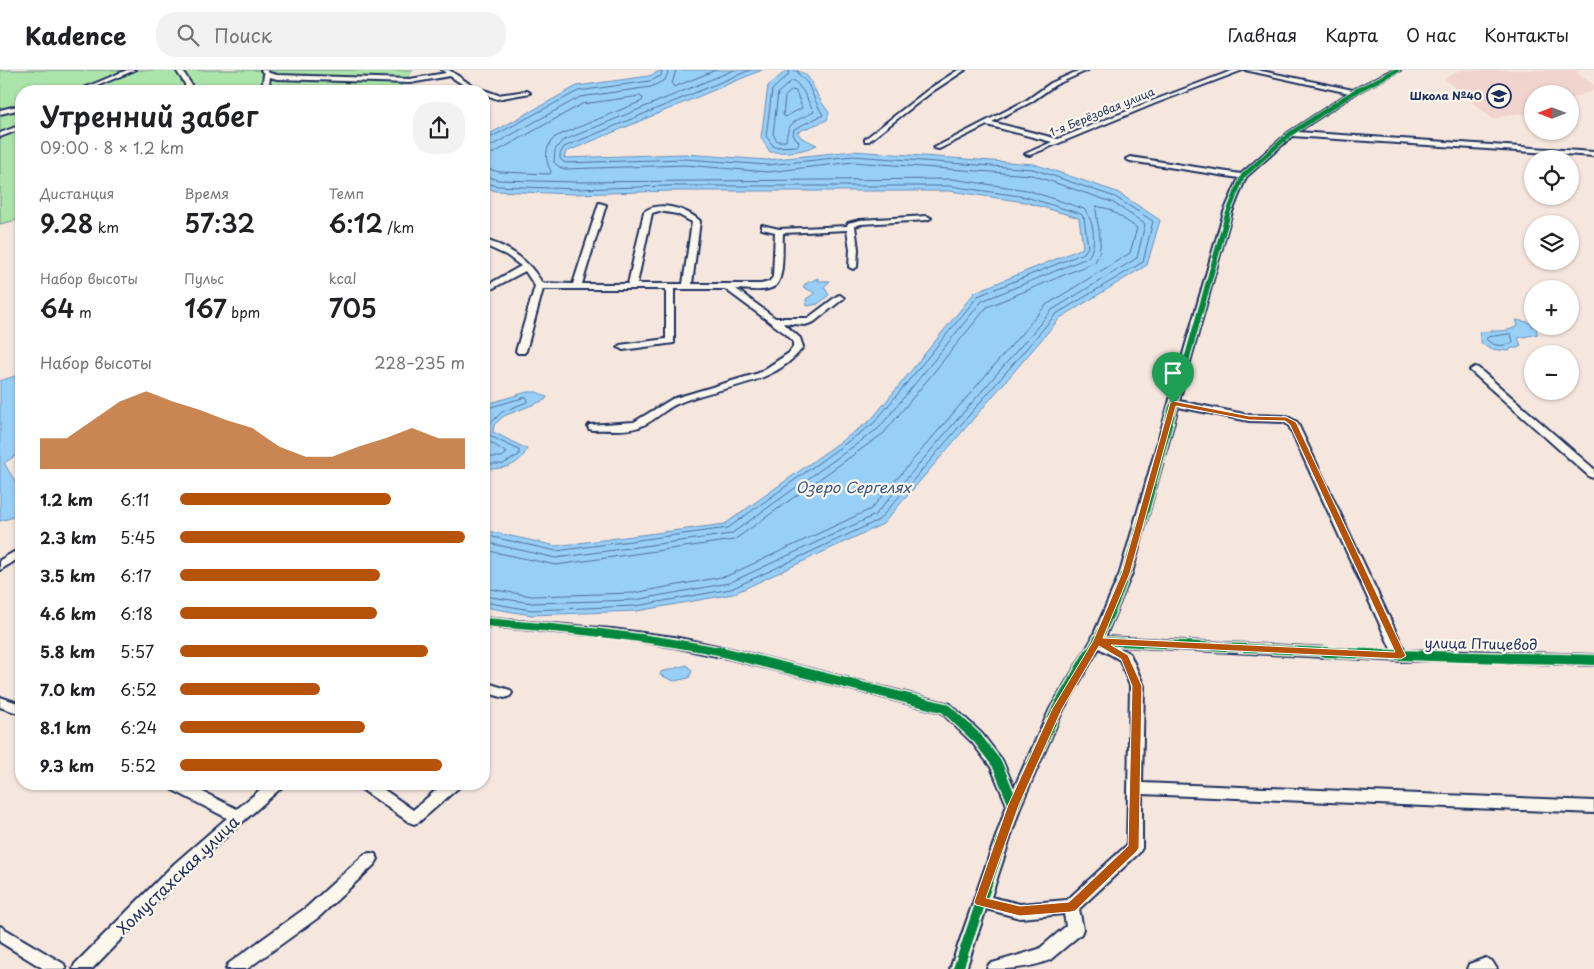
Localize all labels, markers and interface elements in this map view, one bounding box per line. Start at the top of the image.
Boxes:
search box [156,12,506,57]
text: Kadence [25,17,126,53]
icon: search [174,21,202,49]
text: Поиск [214,21,272,49]
text: Главная [1228,21,1297,48]
text: Карта [1325,21,1378,48]
text: О нас [1406,21,1456,48]
text: Контакты [1484,21,1569,48]
street label: 1-я Берёзовая улица [1047,83,1157,140]
school or university icon: Школа №40 [1486,83,1512,109]
north arrow [1524,85,1579,140]
map controls [1524,85,1579,400]
place label: Школа №40 [1410,87,1482,104]
text: Утренний забег [40,94,258,137]
button: share [413,102,465,154]
text: 09:00 · 8 × 1.2 km [40,135,184,159]
button: locate [1524,150,1579,205]
text: Дистанция [40,183,114,204]
text: Время [184,183,229,204]
text: Темп [329,183,364,204]
text: 9.28 [40,204,93,242]
text: 57:32 [184,204,255,242]
text: 6:12 [329,204,383,242]
button: layers [1524,215,1579,270]
text: km [93,217,119,238]
text: /km [383,217,414,238]
text: Набор высоты [40,268,138,289]
text: Пульс [184,268,224,289]
text: kcal [329,268,357,289]
button: + [1524,280,1579,335]
text: 64 [40,289,74,327]
text: 167 [184,289,227,327]
text: 705 [329,289,377,327]
text: m [74,302,92,323]
text: bpm [227,302,260,323]
button: − [1524,345,1579,400]
text: Набор высоты [40,350,152,374]
text: 228–235 m [374,350,465,374]
pin [1152,352,1194,403]
icon: arrive [1159,359,1187,387]
water label: Озеро Сергелях [795,475,913,498]
text: 1.2 km [40,487,93,511]
text: 6:11 [120,487,149,511]
text: 2.3 km [40,525,96,549]
text: 5:45 [120,525,155,549]
text: 3.5 km [40,563,95,587]
text: 6:17 [120,563,152,587]
text: 4.6 km [40,601,96,625]
text: 6:18 [120,601,153,625]
street label: улица Птицевод [1424,632,1538,655]
text: 5.8 km [40,639,95,663]
text: 5:57 [120,639,154,663]
text: 7.0 km [40,677,95,701]
text: 6:52 [120,677,157,701]
text: 8.1 km [40,715,91,739]
text: 6:24 [120,715,157,739]
text: 9.3 km [40,753,94,777]
text: 5:52 [120,753,156,777]
street label: Хомустахская улица [111,809,244,939]

